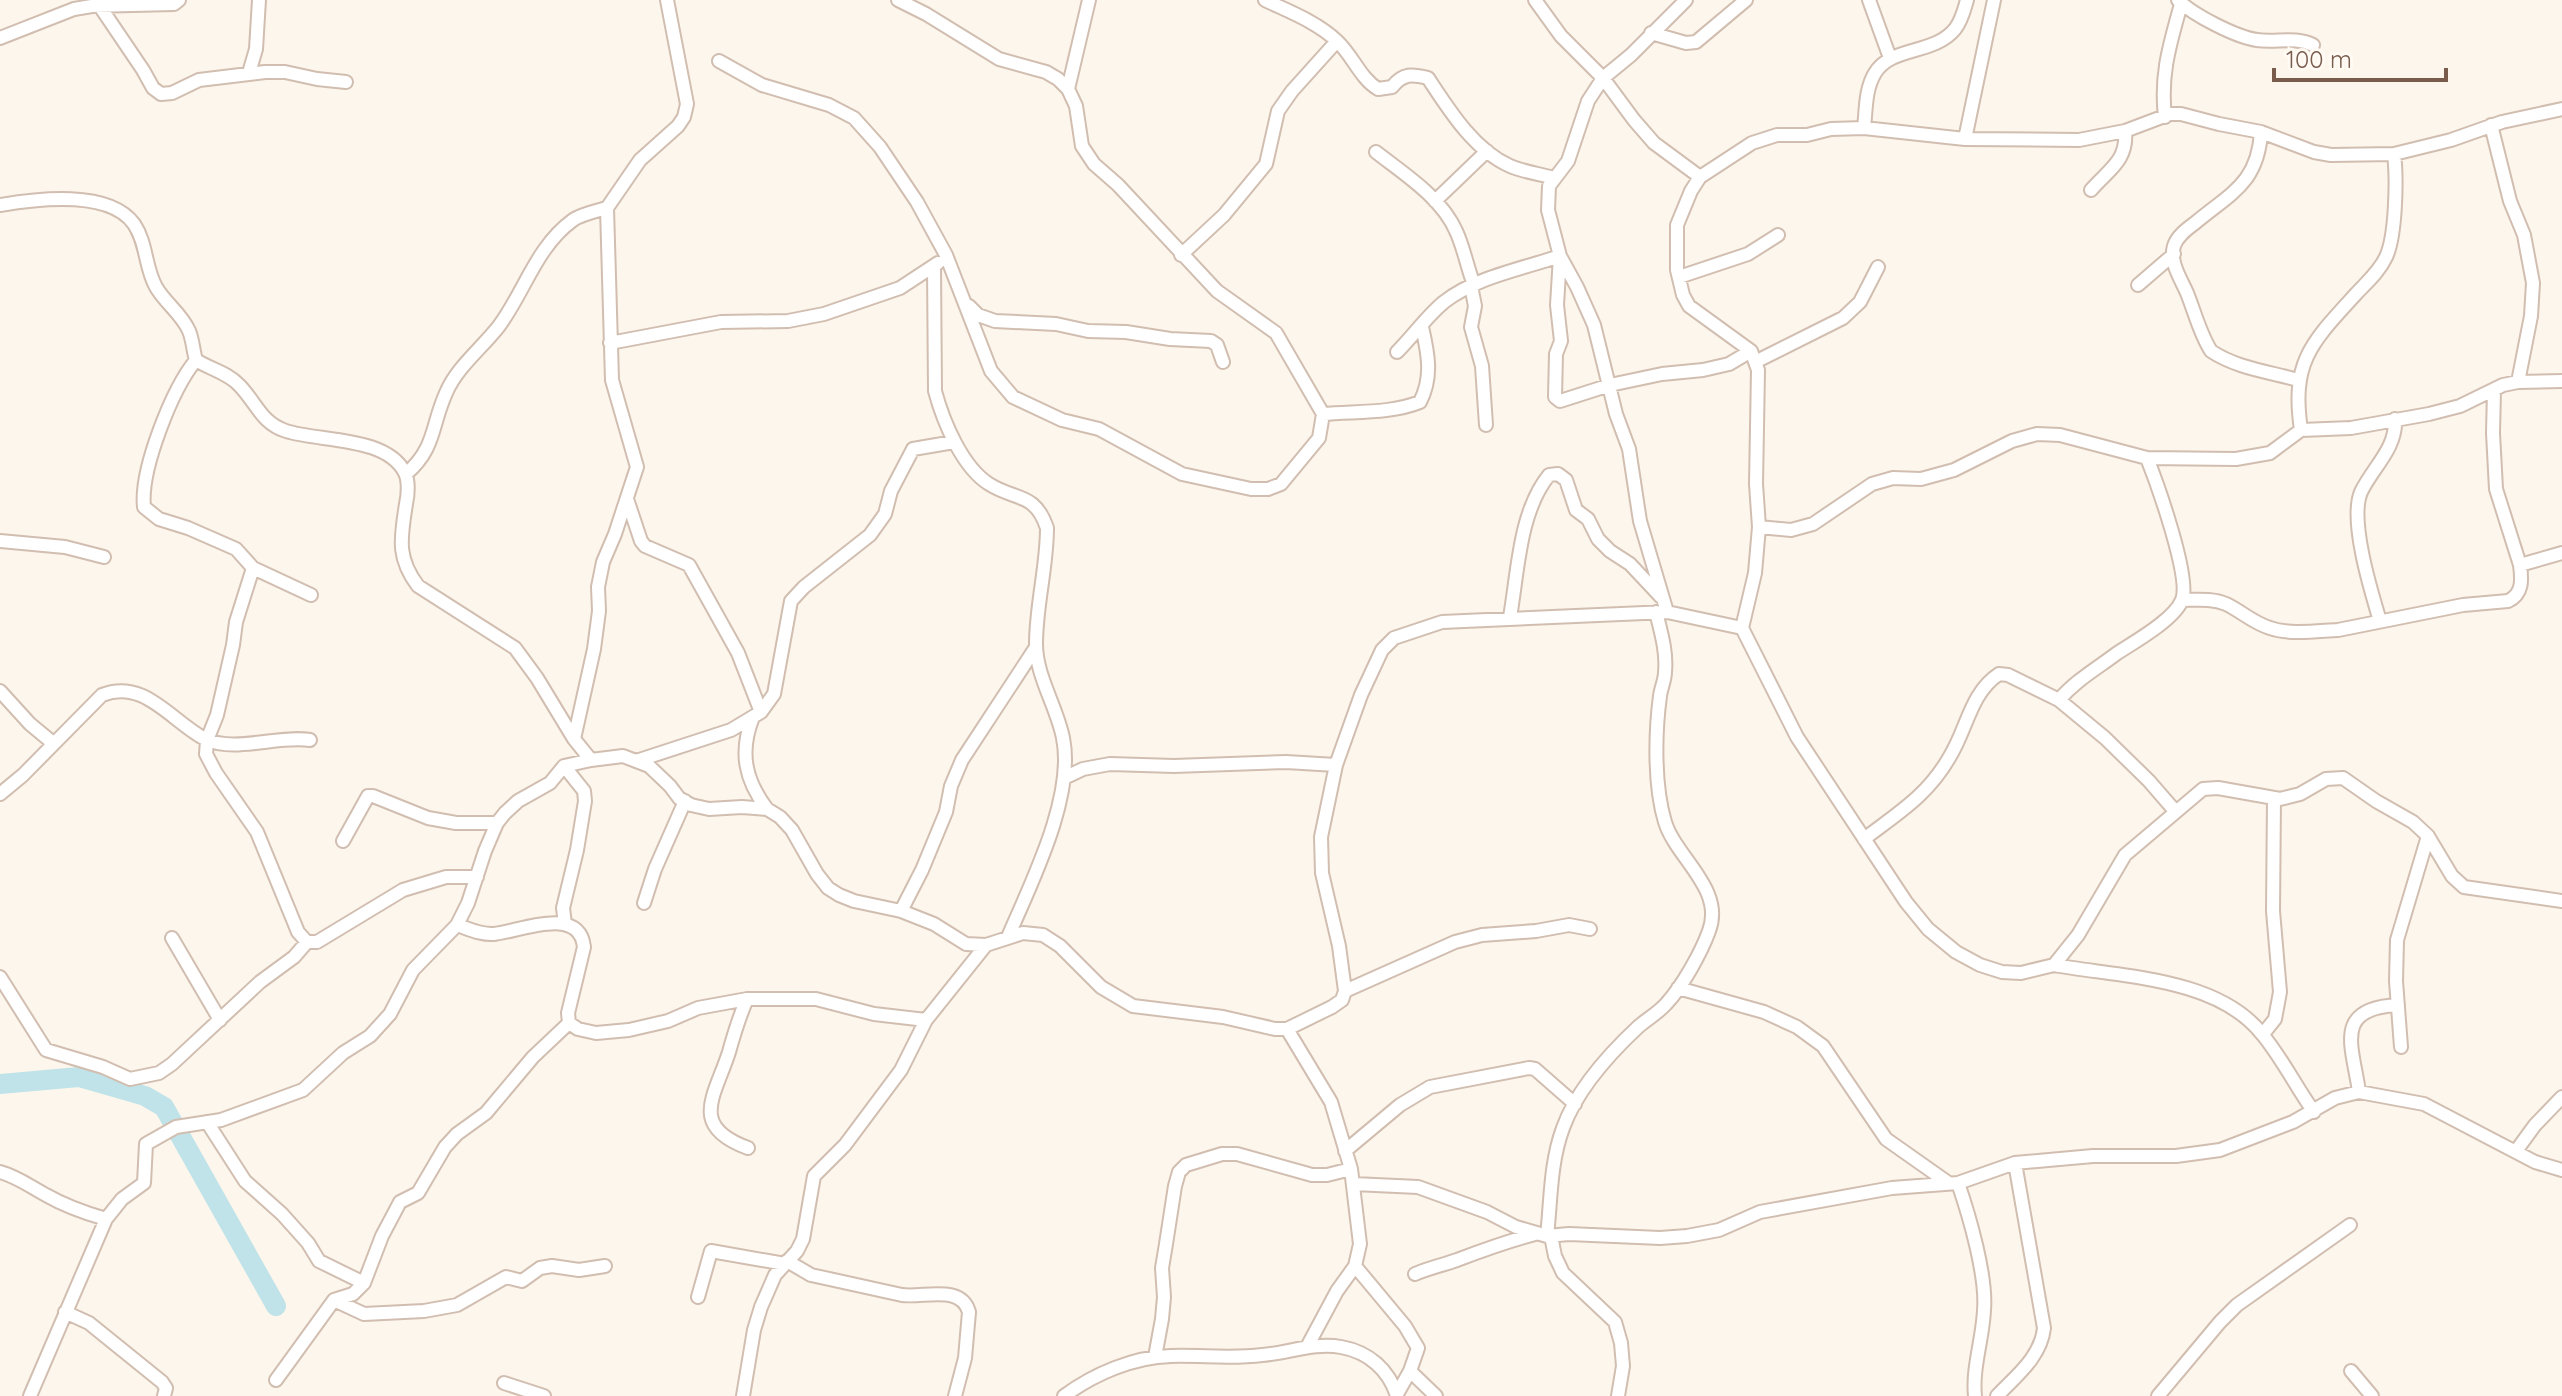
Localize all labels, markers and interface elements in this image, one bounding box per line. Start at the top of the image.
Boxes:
scale bar [2274,32,2446,82]
text: 100 m [2286,44,2352,74]

